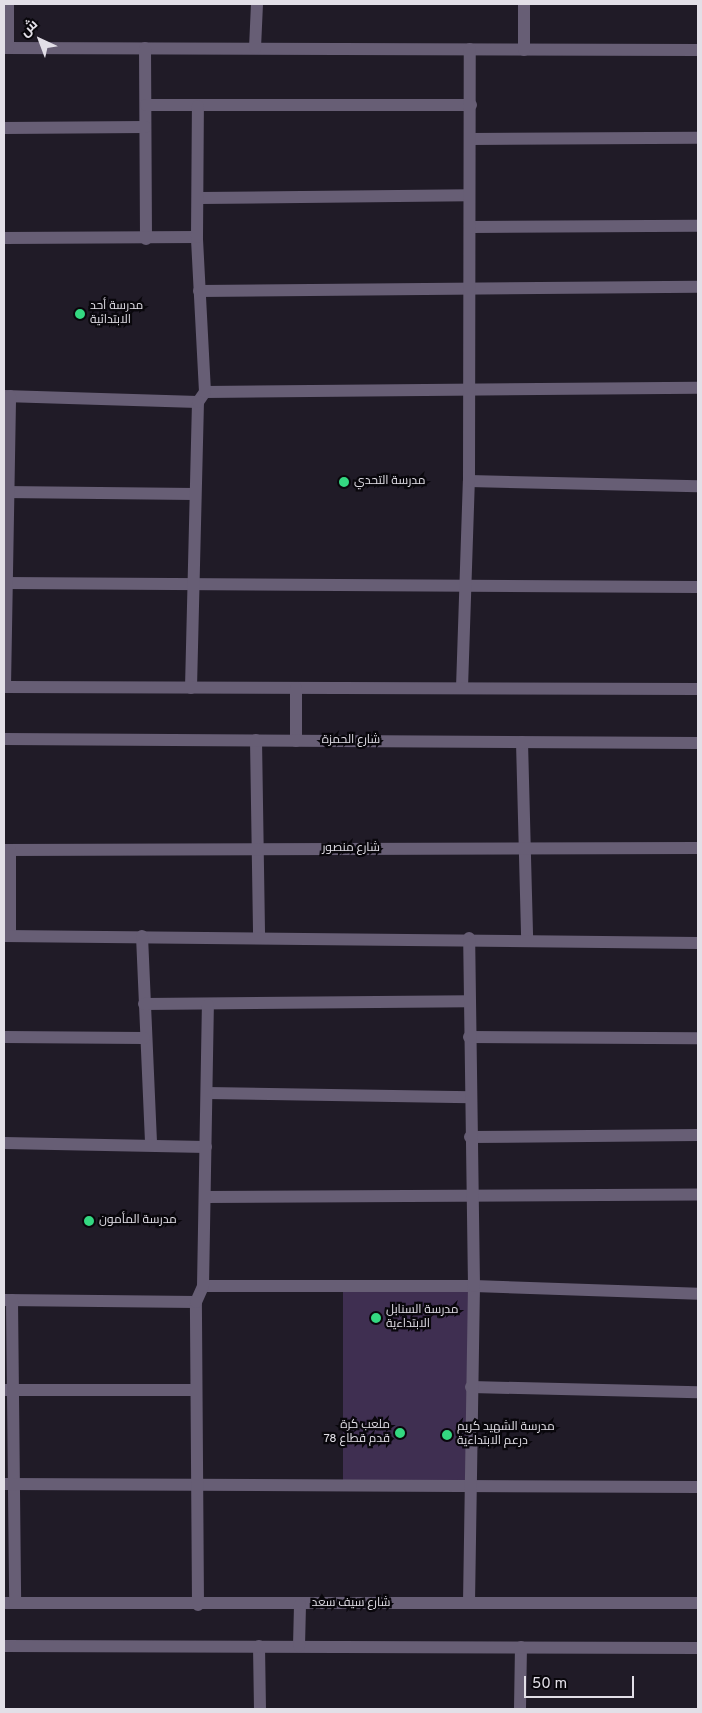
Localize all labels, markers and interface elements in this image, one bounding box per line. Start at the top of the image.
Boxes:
north arrow [15,15,65,65]
text: ش [17,16,42,41]
place label: مدرسة أحد الابتدائية [90,300,143,328]
marker: مدرسة أحد الابتدائية [74,308,86,320]
place label: مدرسة التحدي [354,475,425,489]
marker: مدرسة التحدي [338,476,350,488]
street label: شارع الحمزة [322,734,380,748]
street label: شارع منصور [322,842,380,856]
place label: مدرسة المأمون [99,1214,177,1228]
marker: مدرسة المأمون [83,1215,95,1227]
place label: مدرسة السنابل الابتداءية [386,1304,458,1332]
marker: مدرسة السنابل الابتداءية [370,1312,382,1324]
place label: ملعب كرة قدم قطاع 78 [323,1419,390,1447]
place label: مدرسة الشهيد كريم درعم الابتداءية [457,1421,555,1449]
marker: ملعب كرة قدم قطاع 78 [394,1427,406,1439]
marker: مدرسة الشهيد كريم درعم الابتداءية [441,1429,453,1441]
street label: شارع سيف سعد [312,1597,390,1611]
scale bar [527,1666,637,1698]
text: 50 m [532,1675,567,1694]

